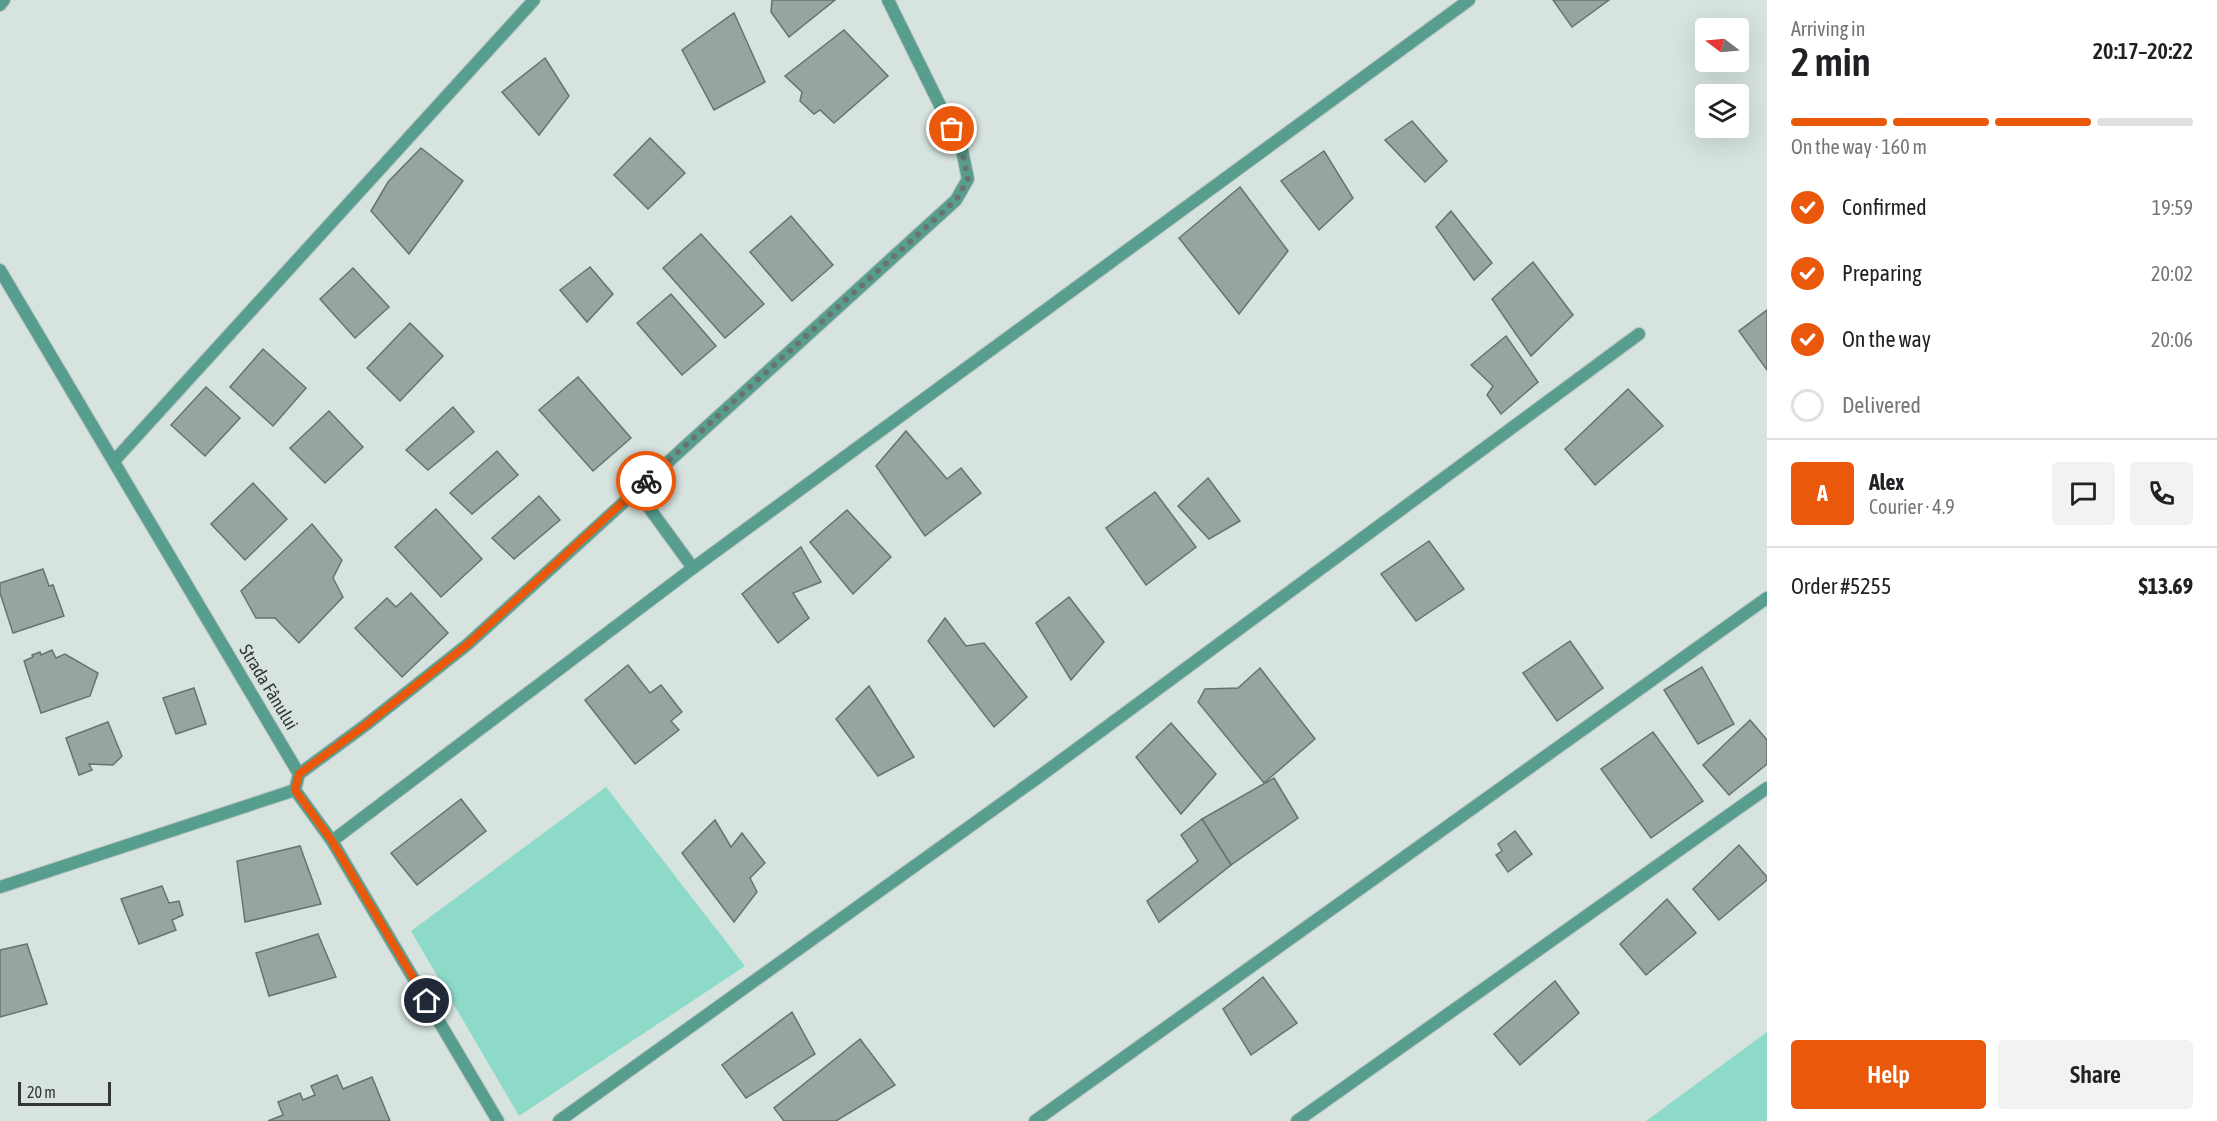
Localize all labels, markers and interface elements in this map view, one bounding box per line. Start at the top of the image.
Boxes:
text: Arriving in [1791,17,1865,40]
north arrow [1695,18,1749,72]
map controls [1695,18,1749,138]
text: 20:17–20:22 [2093,38,2193,64]
text: 2 min [1791,40,1871,84]
button: layers [1695,84,1749,138]
pin [926,103,977,154]
icon: bag [935,112,968,145]
text: On the way · 160 m [1791,135,1927,158]
icon: check [1791,191,1824,224]
text: Confirmed [1842,194,1927,220]
text: 19:59 [2152,196,2193,219]
icon: check [1791,257,1824,290]
text: Preparing [1842,260,1922,286]
text: 20:02 [2151,262,2193,285]
icon: check [1791,323,1824,356]
text: On the way [1842,326,1931,352]
text: 20:06 [2151,328,2193,351]
text: Delivered [1842,392,1921,418]
courier [616,451,676,511]
button: chat [2052,462,2115,525]
button: phone [2130,462,2193,525]
icon: bike [630,465,663,498]
text: Alex [1869,469,1904,495]
text: A [1817,480,1828,506]
text: Courier · 4.9 [1869,495,1955,518]
text: Order #5255 [1791,573,1891,599]
text: $13.69 [2138,573,2193,599]
street label: Strada Fânului [235,641,303,733]
pin [401,975,452,1026]
icon: home [410,984,443,1017]
button: Help [1791,1040,1986,1109]
button: Share [1998,1040,2193,1109]
scale bar [18,1079,111,1106]
text: 20 m [27,1083,56,1101]

